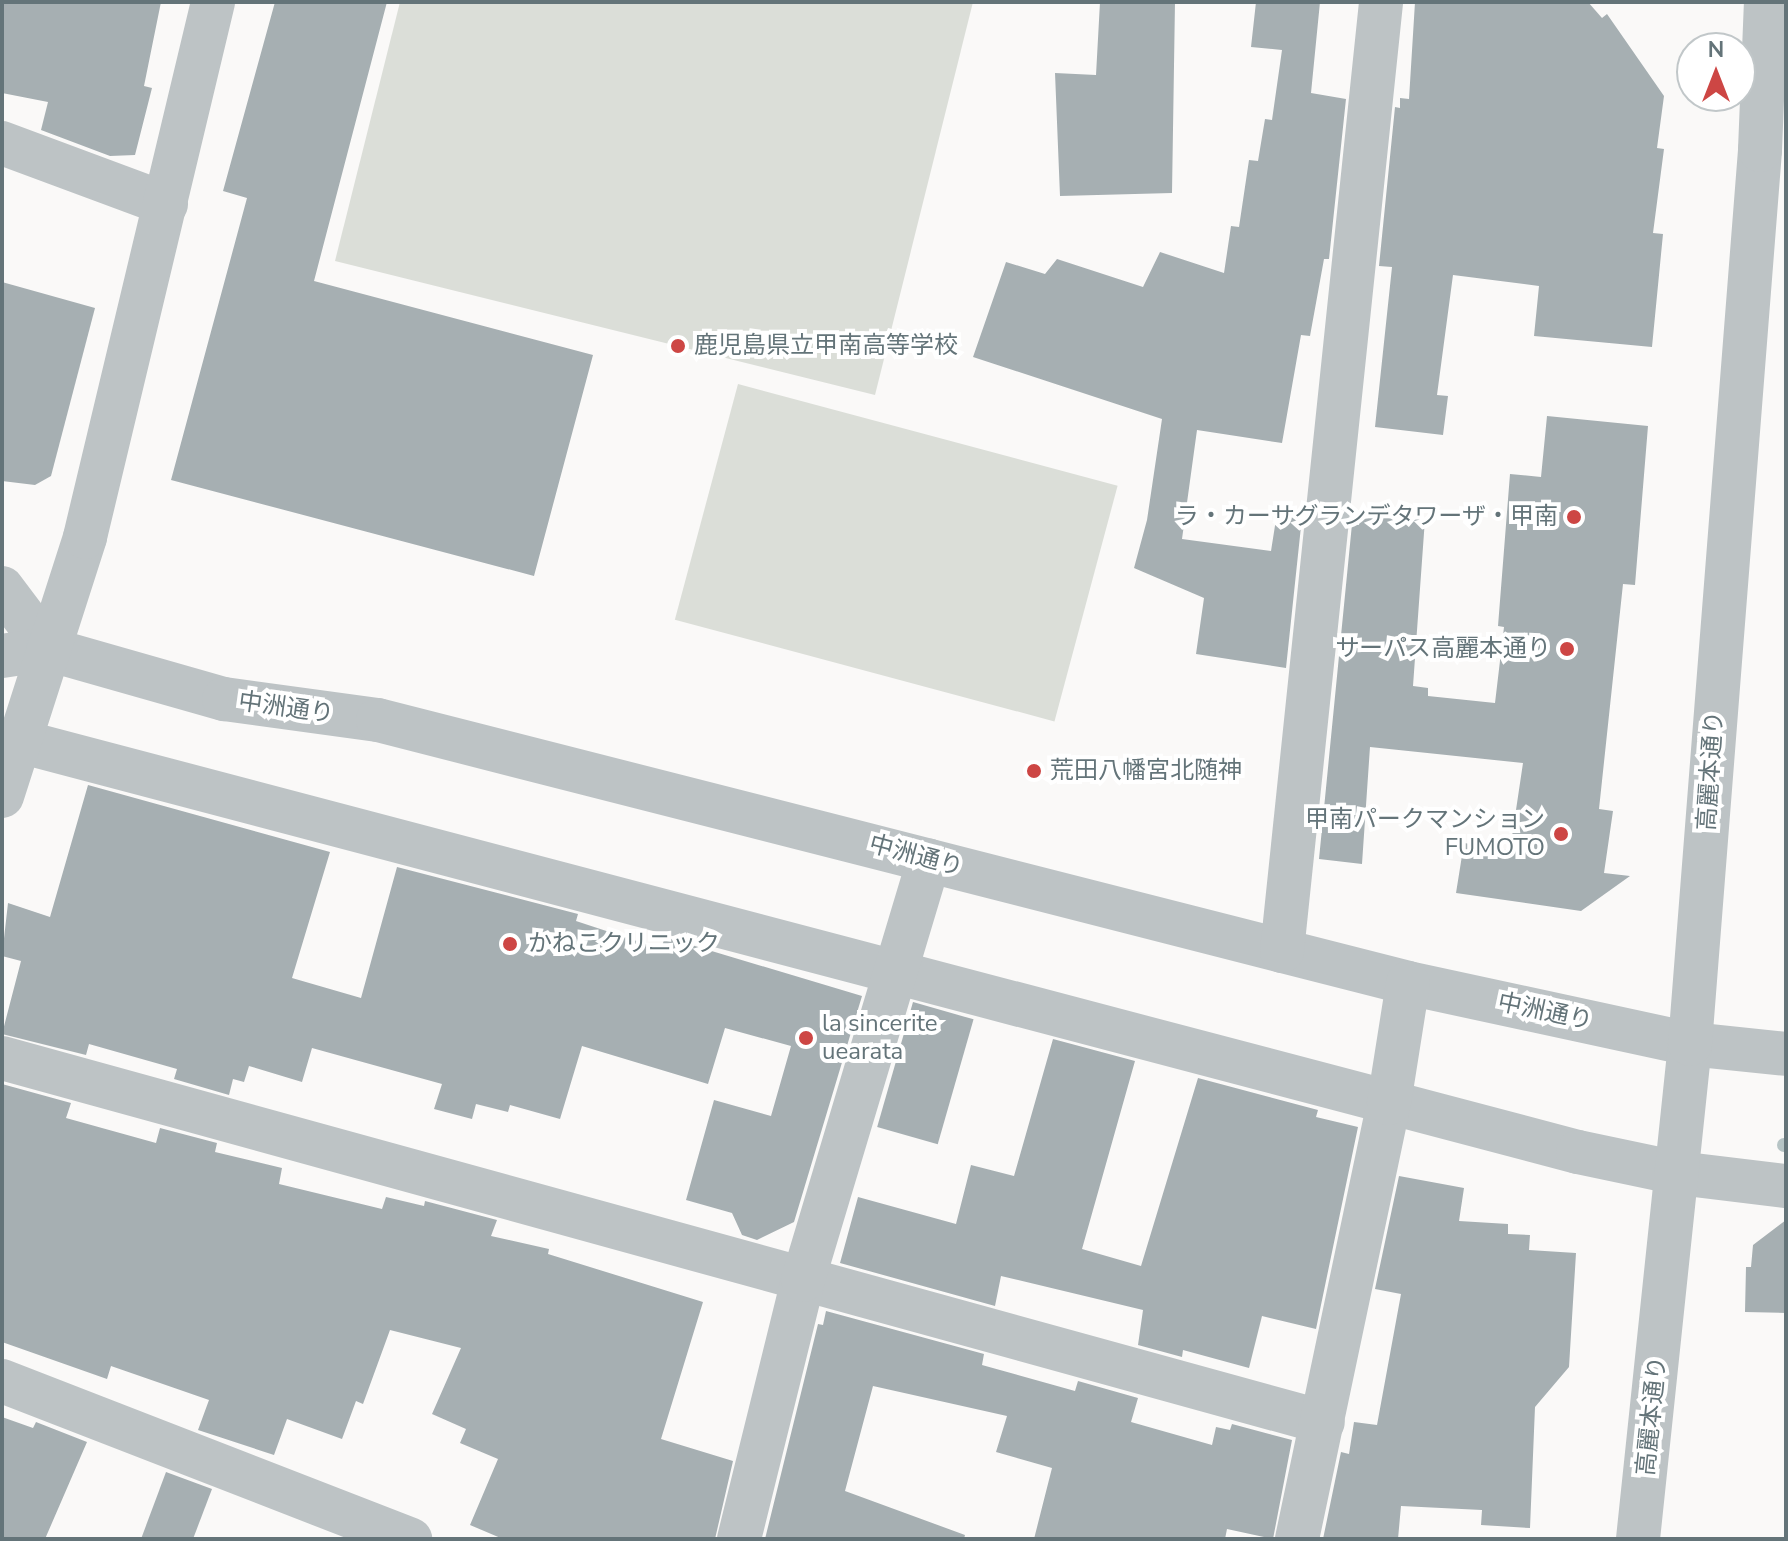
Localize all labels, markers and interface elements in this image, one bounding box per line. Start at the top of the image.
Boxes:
north arrow [1676,32,1756,112]
text: N [1708,35,1724,65]
place label: 鹿児島県立甲南高等学校 [694,332,958,360]
marker: 鹿児島県立甲南高等学校 [669,337,687,355]
place label: ラ・カーサグランデタワーザ・甲南 [1174,503,1558,531]
marker: ラ・カーサグランデタワーザ・甲南 [1565,508,1583,526]
place label: サーパス高麗本通り [1335,635,1551,663]
marker: サーパス高麗本通り [1558,640,1576,658]
street label: 中洲通り [236,687,336,729]
street label: 高麗本通り [1692,710,1730,832]
place label: 荒田八幡宮北随神 [1050,757,1242,785]
marker: 荒田八幡宮北随神 [1025,762,1043,780]
place label: 甲南パークマンション FUMOTO [1305,806,1545,862]
marker: 甲南パークマンション FUMOTO [1552,825,1570,843]
street label: 中洲通り [866,830,966,882]
place label: かねこクリニック [528,930,720,958]
marker: かねこクリニック [499,933,521,955]
street label: 中洲通り [1495,988,1595,1036]
place label: la sincerite uearata [822,1010,938,1066]
marker: la sincerite uearata [797,1029,815,1047]
street label: 高麗本通り [1631,1355,1673,1477]

